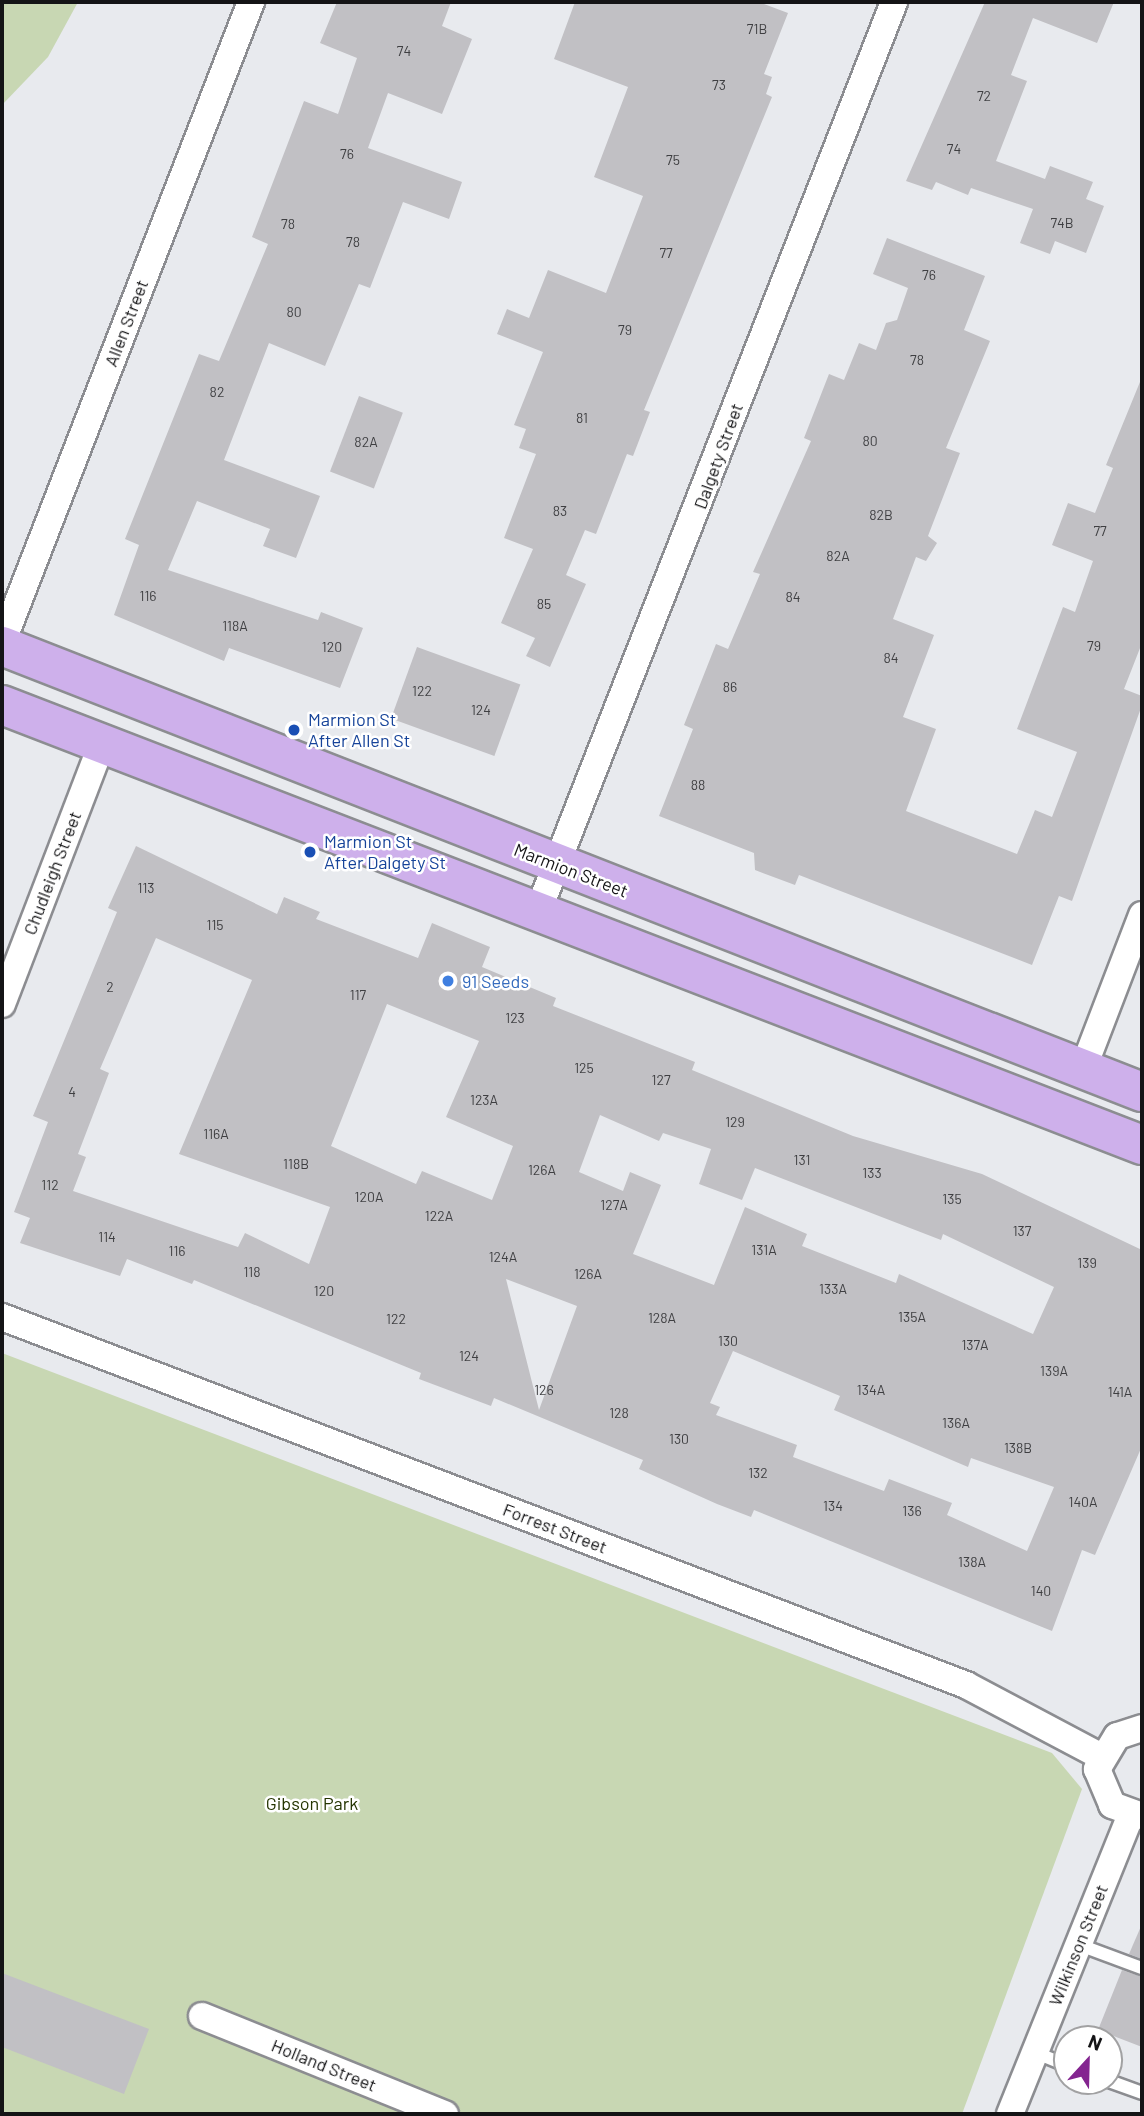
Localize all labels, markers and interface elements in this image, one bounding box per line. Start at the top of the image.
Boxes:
house number: 71B [747,21,767,37]
house number: 74 [397,43,411,59]
house number: 73 [712,77,726,93]
house number: 72 [977,88,991,104]
house number: 74 [947,141,961,157]
house number: 76 [340,146,354,162]
house number: 75 [666,152,680,168]
house number: 74B [1050,215,1074,231]
house number: 78 [281,216,295,232]
house number: 78 [346,234,360,250]
house number: 77 [659,245,673,261]
house number: 76 [922,267,936,283]
street label: Allen Street [100,277,152,369]
house number: 80 [286,304,302,320]
house number: 79 [618,322,632,338]
house number: 78 [910,352,924,368]
house number: 82 [210,384,224,400]
street label: Dalgety Street [689,400,747,512]
house number: 81 [576,410,588,426]
house number: 80 [862,433,878,449]
house number: 82A [354,434,378,450]
house number: 83 [553,503,567,519]
house number: 82B [869,507,893,523]
house number: 77 [1093,523,1107,539]
house number: 82A [826,548,850,564]
house number: 116 [139,588,157,604]
house number: 84 [785,589,801,605]
house number: 85 [537,596,551,612]
house number: 118A [222,618,248,634]
house number: 79 [1087,638,1101,654]
house number: 120 [322,639,342,655]
house number: 84 [883,650,899,666]
house number: 86 [723,679,737,695]
house number: 122 [412,683,432,699]
house number: 124 [471,702,491,718]
place label: Marmion St After Allen St [308,709,410,752]
marker: Marmion St After Allen St [286,722,302,738]
house number: 88 [691,777,705,793]
street label: Chudleigh Street [19,808,85,938]
place label: Marmion St After Dalgety St [324,831,446,874]
street label: Marmion Street [511,838,631,902]
marker: Marmion St After Dalgety St [302,844,318,860]
house number: 113 [137,880,155,896]
house number: 115 [206,917,224,933]
place label: 91 Seeds [462,970,529,992]
marker: 91 Seeds [440,973,456,989]
house number: 2 [106,979,114,995]
house number: 117 [350,987,366,1003]
house number: 123 [505,1010,525,1026]
house number: 125 [574,1060,594,1076]
house number: 127 [651,1072,671,1088]
house number: 4 [68,1084,76,1100]
house number: 123A [470,1092,498,1108]
house number: 129 [725,1114,745,1130]
house number: 116A [203,1126,229,1142]
house number: 131 [794,1152,810,1168]
house number: 118B [283,1156,309,1172]
house number: 126A [528,1162,556,1178]
house number: 133 [862,1165,882,1181]
house number: 112 [41,1177,59,1193]
house number: 120A [355,1189,383,1205]
house number: 135 [942,1191,962,1207]
house number: 127A [600,1197,628,1213]
house number: 122A [425,1208,453,1224]
house number: 137 [1013,1223,1031,1239]
house number: 114 [98,1229,116,1245]
house number: 131A [751,1242,777,1258]
house number: 116 [168,1243,186,1259]
house number: 124A [489,1249,517,1265]
house number: 139 [1077,1255,1097,1271]
house number: 118 [243,1264,261,1280]
house number: 126A [574,1266,602,1282]
house number: 133A [819,1281,847,1297]
house number: 120 [314,1283,334,1299]
house number: 135A [898,1309,926,1325]
house number: 128A [648,1310,676,1326]
house number: 122 [386,1311,406,1327]
house number: 130 [718,1333,738,1349]
house number: 137A [961,1337,989,1353]
house number: 124 [459,1348,479,1364]
house number: 139A [1040,1363,1068,1379]
house number: 126 [534,1382,554,1398]
house number: 134A [857,1382,885,1398]
house number: 141A [1108,1384,1132,1400]
house number: 128 [609,1405,629,1421]
house number: 136A [942,1415,970,1431]
house number: 130 [669,1431,689,1447]
house number: 138B [1004,1440,1032,1456]
house number: 132 [748,1465,768,1481]
house number: 140A [1068,1494,1098,1510]
street label: Forrest Street [500,1498,610,1558]
house number: 134 [823,1498,843,1514]
house number: 136 [902,1503,922,1519]
house number: 138A [958,1554,986,1570]
house number: 140 [1031,1583,1051,1599]
park label: Gibson Park [266,1792,358,1814]
street label: Wilkinson Street [1044,1881,1112,2009]
north arrow [1053,2025,1123,2095]
text: N [1085,2029,1105,2055]
street label: Holland Street [268,2034,380,2096]

